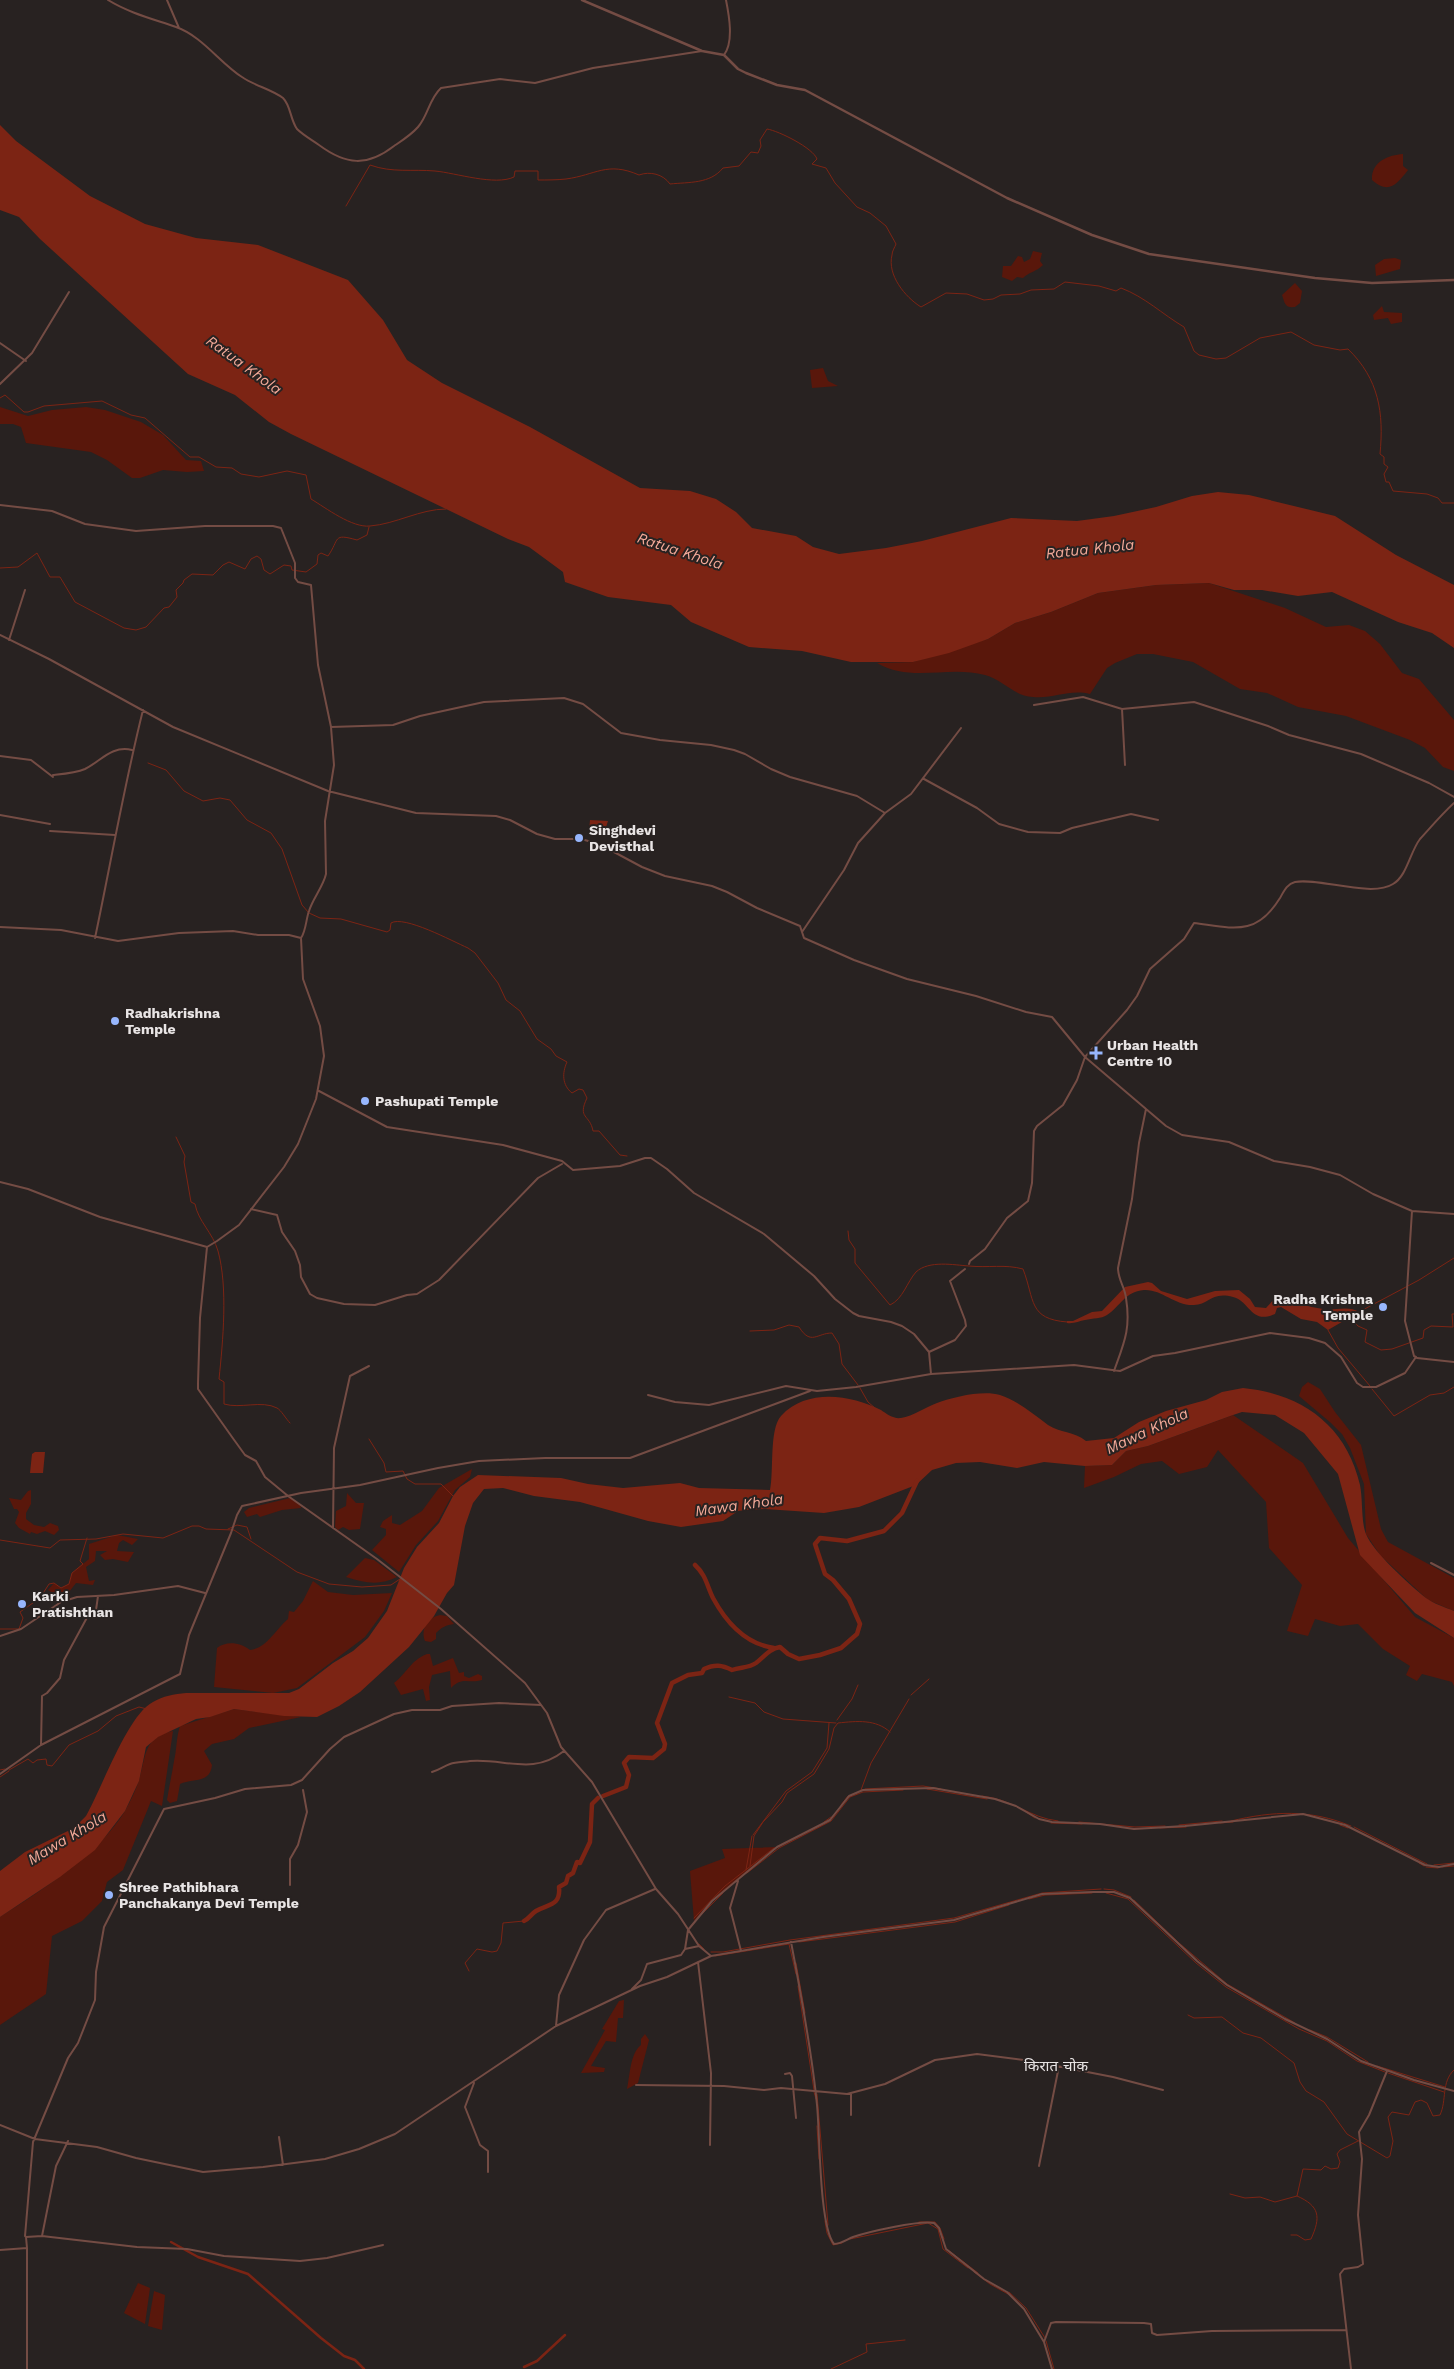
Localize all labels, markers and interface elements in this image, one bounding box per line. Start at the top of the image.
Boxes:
water label: Ratua Khola [203,332,285,398]
water label: Ratua Khola [635,529,725,573]
water label: Ratua Khola [1045,535,1135,563]
place label: Singhdevi Devisthal [589,822,656,854]
marker: Singhdevi Devisthal [573,832,585,844]
place label: Radhakrishna Temple [125,1005,221,1037]
marker: Radhakrishna Temple [109,1015,121,1027]
place label: Urban Health Centre 10 [1107,1037,1198,1069]
marker: Urban Health Centre 10 [1089,1046,1103,1060]
place label: Pashupati Temple [375,1093,498,1109]
marker: Pashupati Temple [359,1095,371,1107]
place label: Radha Krishna Temple [1273,1291,1374,1323]
marker: Radha Krishna Temple [1377,1301,1389,1313]
water label: Mawa Khola [1103,1404,1191,1458]
water label: Mawa Khola [694,1490,784,1520]
place label: Karki Pratishthan [32,1588,113,1620]
marker: Karki Pratishthan [16,1598,28,1610]
water label: Mawa Khola [24,1807,110,1869]
place label: Shree Pathibhara Panchakanya Devi Temple [119,1879,299,1911]
marker: Shree Pathibhara Panchakanya Devi Temple [103,1889,115,1901]
district label: किरात चोक [1024,2057,1088,2075]

